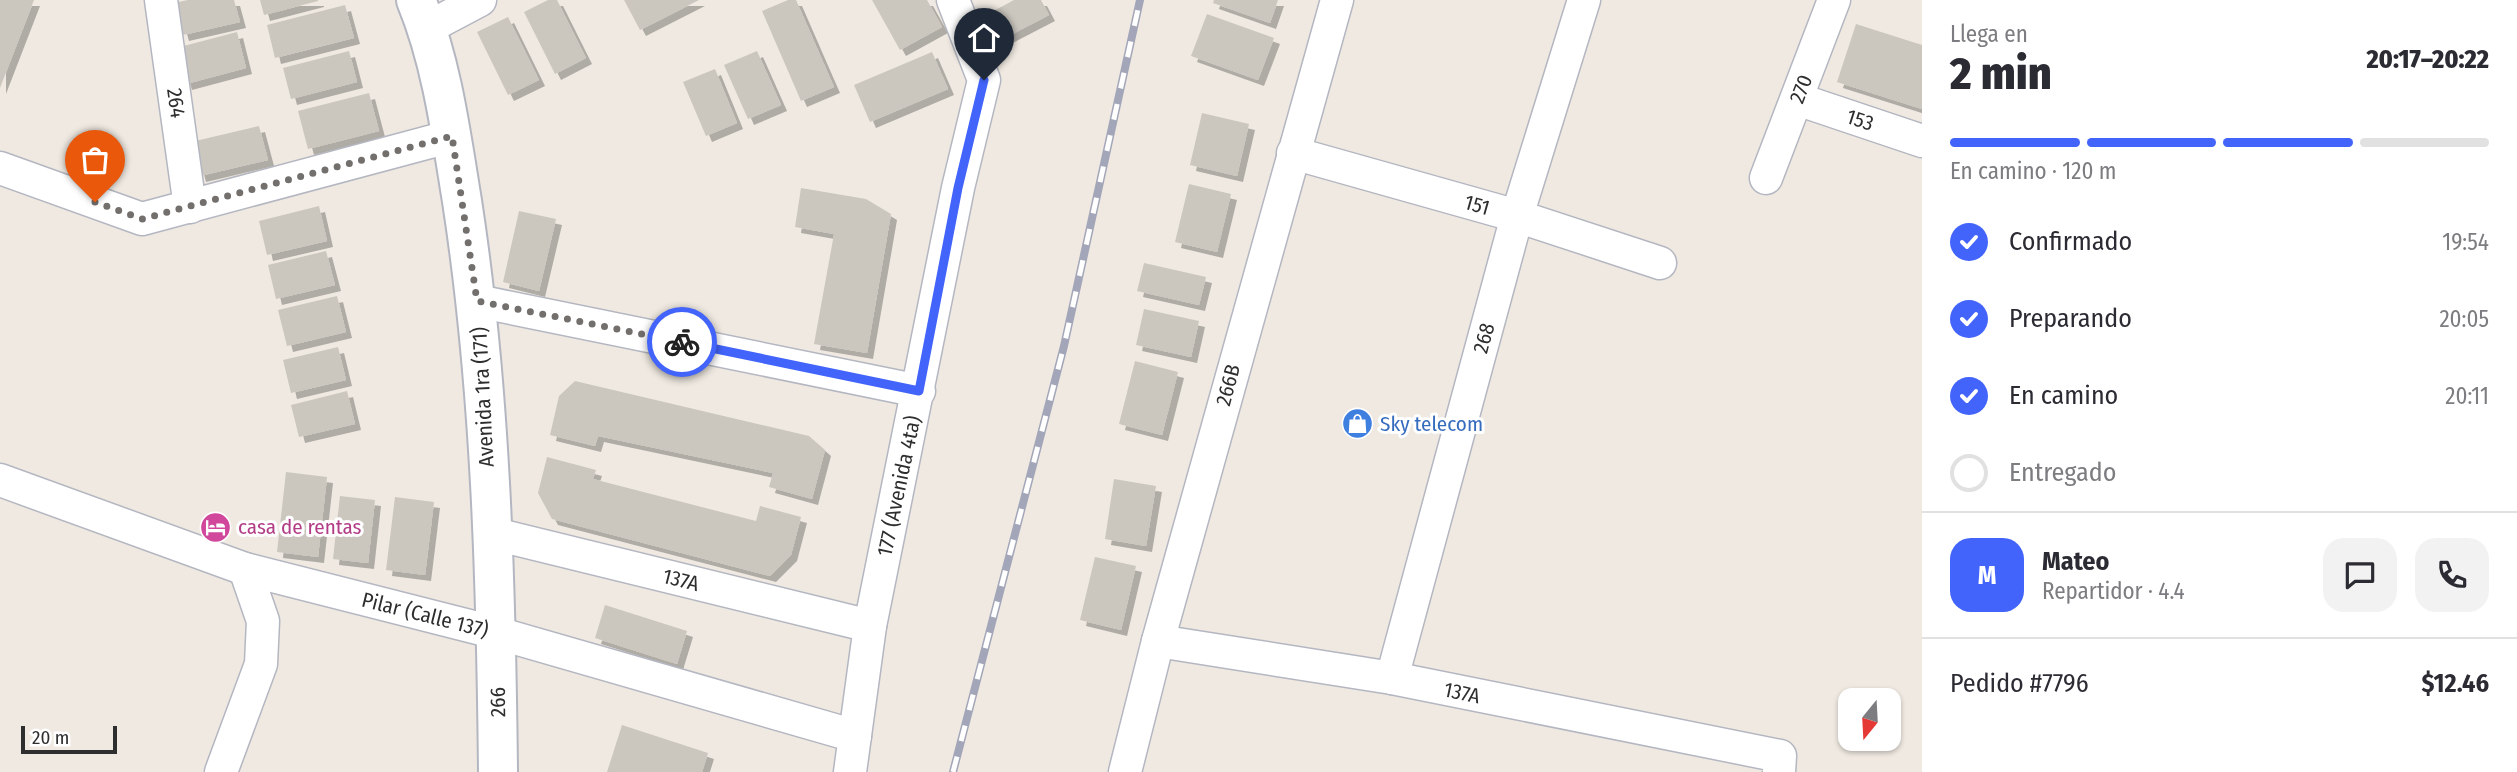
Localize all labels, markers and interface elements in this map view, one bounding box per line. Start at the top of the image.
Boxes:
pin [954,8,1014,80]
icon: home [965,19,1003,57]
text: Llega en [1950,20,2028,48]
text: 20:17–20:22 [2366,44,2489,75]
text: 2 min [1950,46,2052,101]
street label: 270 [1784,71,1818,107]
street label: 264 [161,86,191,120]
street label: 153 [1843,103,1877,137]
pin [65,130,125,202]
icon: bag [76,141,114,179]
text: En camino · 120 m [1950,157,2117,185]
street label: 151 [1461,189,1493,221]
icon: check [1950,223,1988,261]
text: Confirmado [2009,226,2132,257]
text: 19:54 [2442,228,2489,256]
icon: check [1950,300,1988,338]
text: Preparando [2009,303,2132,334]
text: 20:05 [2439,305,2489,333]
courier [647,307,717,377]
street label: 268 [1468,320,1500,356]
icon: bike [663,323,701,361]
street label: Avenida 1ra (171) [466,326,500,468]
street label: 266B [1210,362,1246,408]
icon: check [1950,377,1988,415]
text: En camino [2009,380,2118,411]
text: 20:11 [2445,382,2489,410]
shop icon: Sky telecom [1340,407,1374,441]
place label: Sky telecom [1380,411,1483,437]
street label: 177 (Avenida 4ta) [871,413,927,559]
text: Entregado [2009,457,2116,488]
hotel icon: casa de rentas [198,510,232,544]
place label: casa de rentas [238,514,362,540]
button: chat [2323,538,2397,612]
button: phone [2415,538,2489,612]
text: Mateo [2042,546,2109,577]
text: M [1978,560,1996,591]
street label: 137A [660,563,702,597]
text: Repartidor · 4.4 [2042,577,2185,605]
street label: Pilar (Calle 137) [359,587,491,643]
text: Pedido #7796 [1950,668,2089,699]
text: $12.46 [2422,668,2489,699]
street label: 137A [1441,676,1483,710]
street label: 266 [485,687,511,717]
north arrow [1838,688,1900,751]
map controls [1838,688,1901,751]
scale bar [21,723,117,755]
text: 20 m [32,726,69,749]

